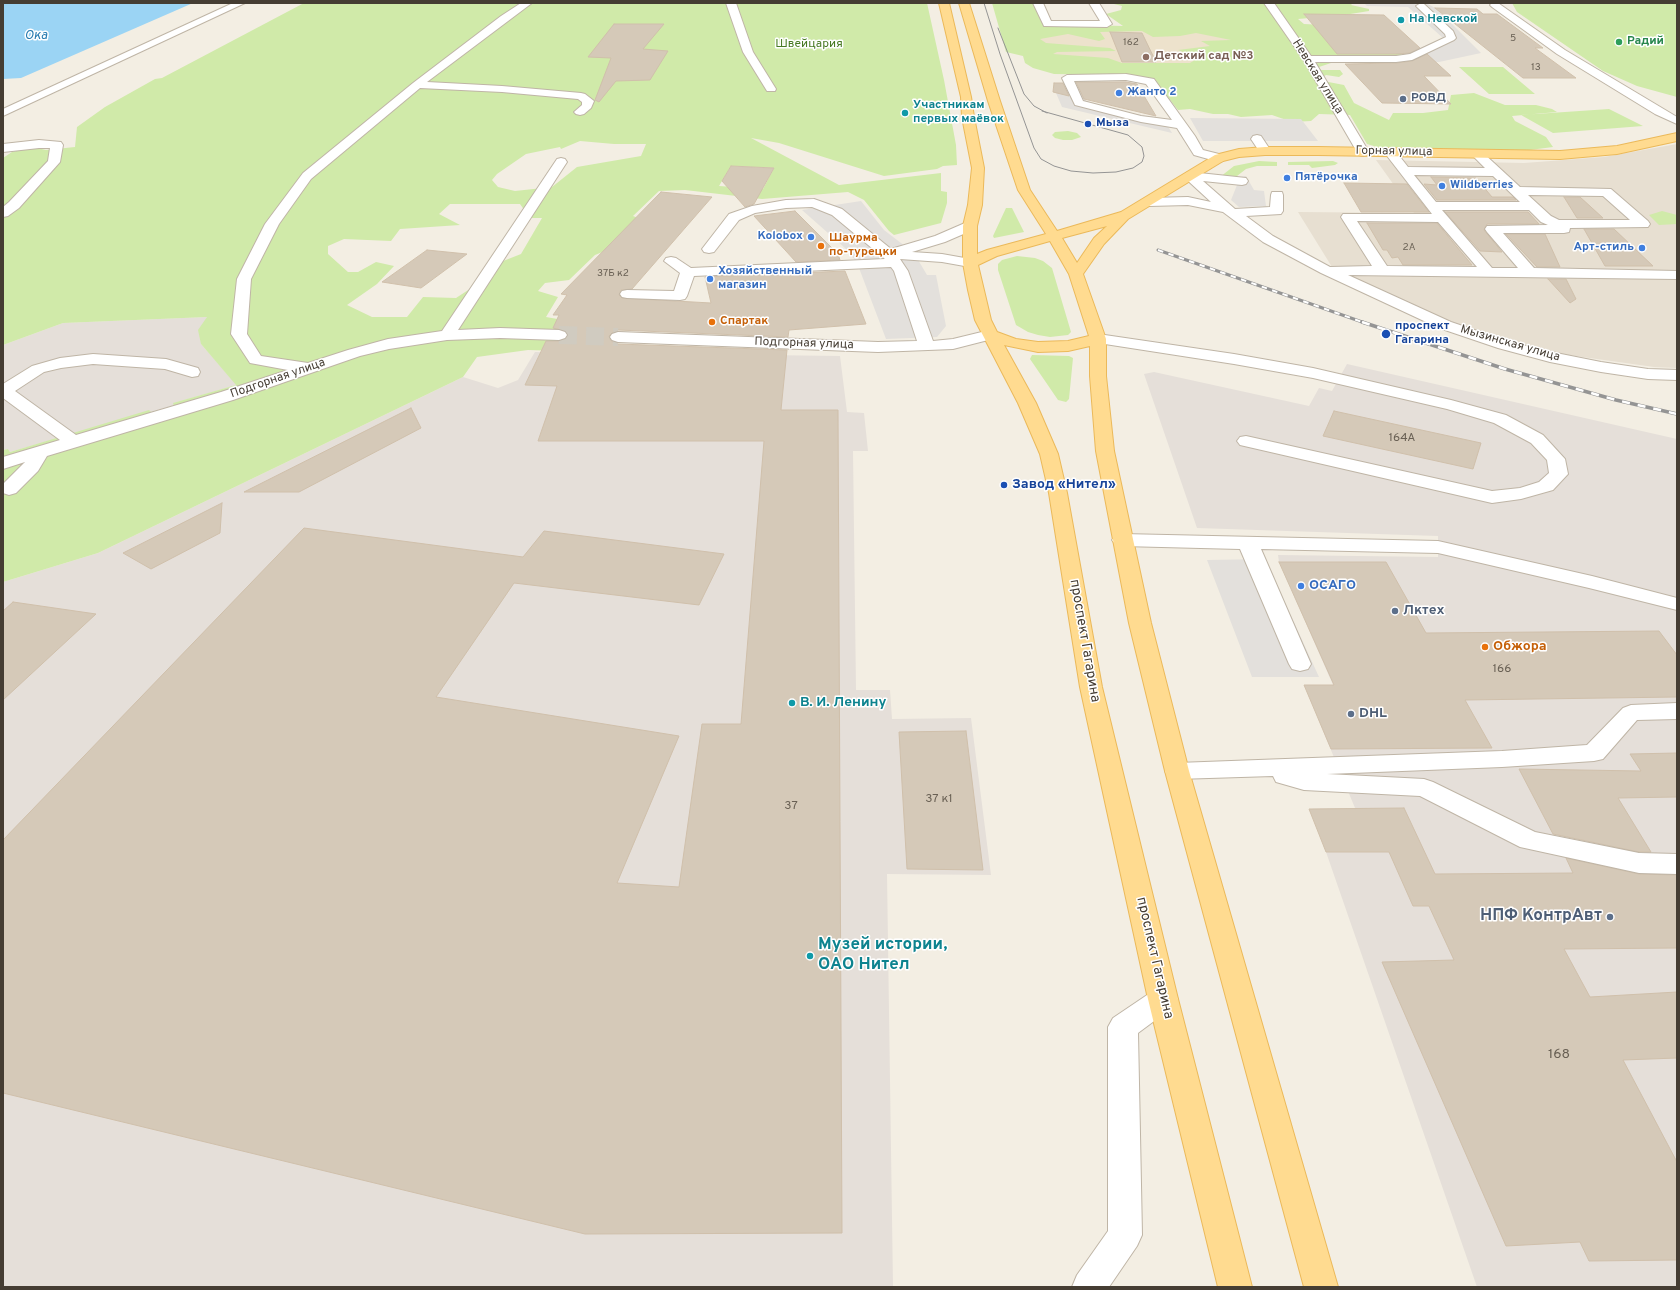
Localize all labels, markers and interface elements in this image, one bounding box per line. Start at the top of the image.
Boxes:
place label: На Невской [1409,13,1477,27]
marker: На Невской [1396,15,1406,25]
water label: Ока [25,28,47,44]
house number: 5 [1510,33,1516,45]
place label: Радий [1627,35,1664,49]
house number: 162 [1123,37,1139,49]
street label: Невская улица [1288,37,1346,117]
marker: Радий [1614,37,1624,47]
park label: Швейцария [775,38,843,52]
place label: Детский сад №3 [1154,50,1253,64]
marker: Детский сад №3 [1141,52,1151,62]
house number: 13 [1531,62,1541,74]
place label: Жанто 2 [1127,86,1176,100]
marker: Жанто 2 [1114,88,1124,98]
place label: РОВД [1411,92,1446,106]
marker: РОВД [1398,94,1408,104]
place label: Участникам первых маёвок [913,99,1004,127]
marker: Участникам первых маёвок [900,108,910,118]
place label: Мыза [1096,117,1129,131]
marker: Мыза [1083,119,1093,129]
street label: Горная улица [1355,144,1433,160]
place label: Пятёрочка [1295,171,1358,185]
marker: Пятёрочка [1282,173,1292,183]
place label: Wildberries [1450,179,1513,193]
marker: Wildberries [1437,181,1447,191]
place label: Kolobox [757,230,803,244]
marker: Kolobox [806,232,816,242]
place label: Шаурма по-турецки [829,232,897,260]
marker: Шаурма по-турецки [816,241,826,251]
place label: Арт-стиль [1573,241,1634,255]
house number: 2А [1403,242,1415,254]
marker: Арт-стиль [1637,243,1647,253]
place label: Хозяйственный магазин [718,265,812,293]
house number: 37Б к2 [597,268,629,280]
marker: Хозяйственный магазин [705,274,715,284]
place label: Спартак [720,315,768,329]
marker: Спартак [707,317,717,327]
place label: проспект Гагарина [1395,320,1449,348]
street label: Мызинская улица [1459,323,1561,365]
marker: проспект Гагарина [1380,328,1392,340]
street label: Подгорная улица [754,335,854,353]
street label: Подгорная улица [229,356,327,402]
house number: 164А [1388,432,1416,446]
place label: Завод «Нител» [1012,477,1116,493]
marker: Завод «Нител» [999,480,1009,490]
street label: проспект Гагарина [1065,578,1103,704]
place label: ОСАГО [1309,578,1356,594]
marker: ОСАГО [1296,581,1306,591]
place label: Лктех [1403,603,1445,619]
marker: Лктех [1390,606,1400,616]
place label: Обжора [1493,639,1547,655]
marker: Обжора [1480,642,1490,652]
house number: 166 [1493,663,1511,677]
place label: В. И. Ленину [800,695,887,711]
marker: В. И. Ленину [787,698,797,708]
place label: DHL [1359,706,1387,722]
marker: DHL [1346,709,1356,719]
house number: 37 к1 [925,793,953,807]
house number: 37 [784,800,798,814]
street label: проспект Гагарина [1132,895,1176,1021]
place label: НПФ КонтрАвт [1480,907,1602,927]
marker: НПФ КонтрАвт [1605,912,1615,922]
place label: Музей истории, ОАО Нител [818,936,947,976]
marker: Музей истории, ОАО Нител [805,951,815,961]
house number: 168 [1548,1047,1570,1063]

